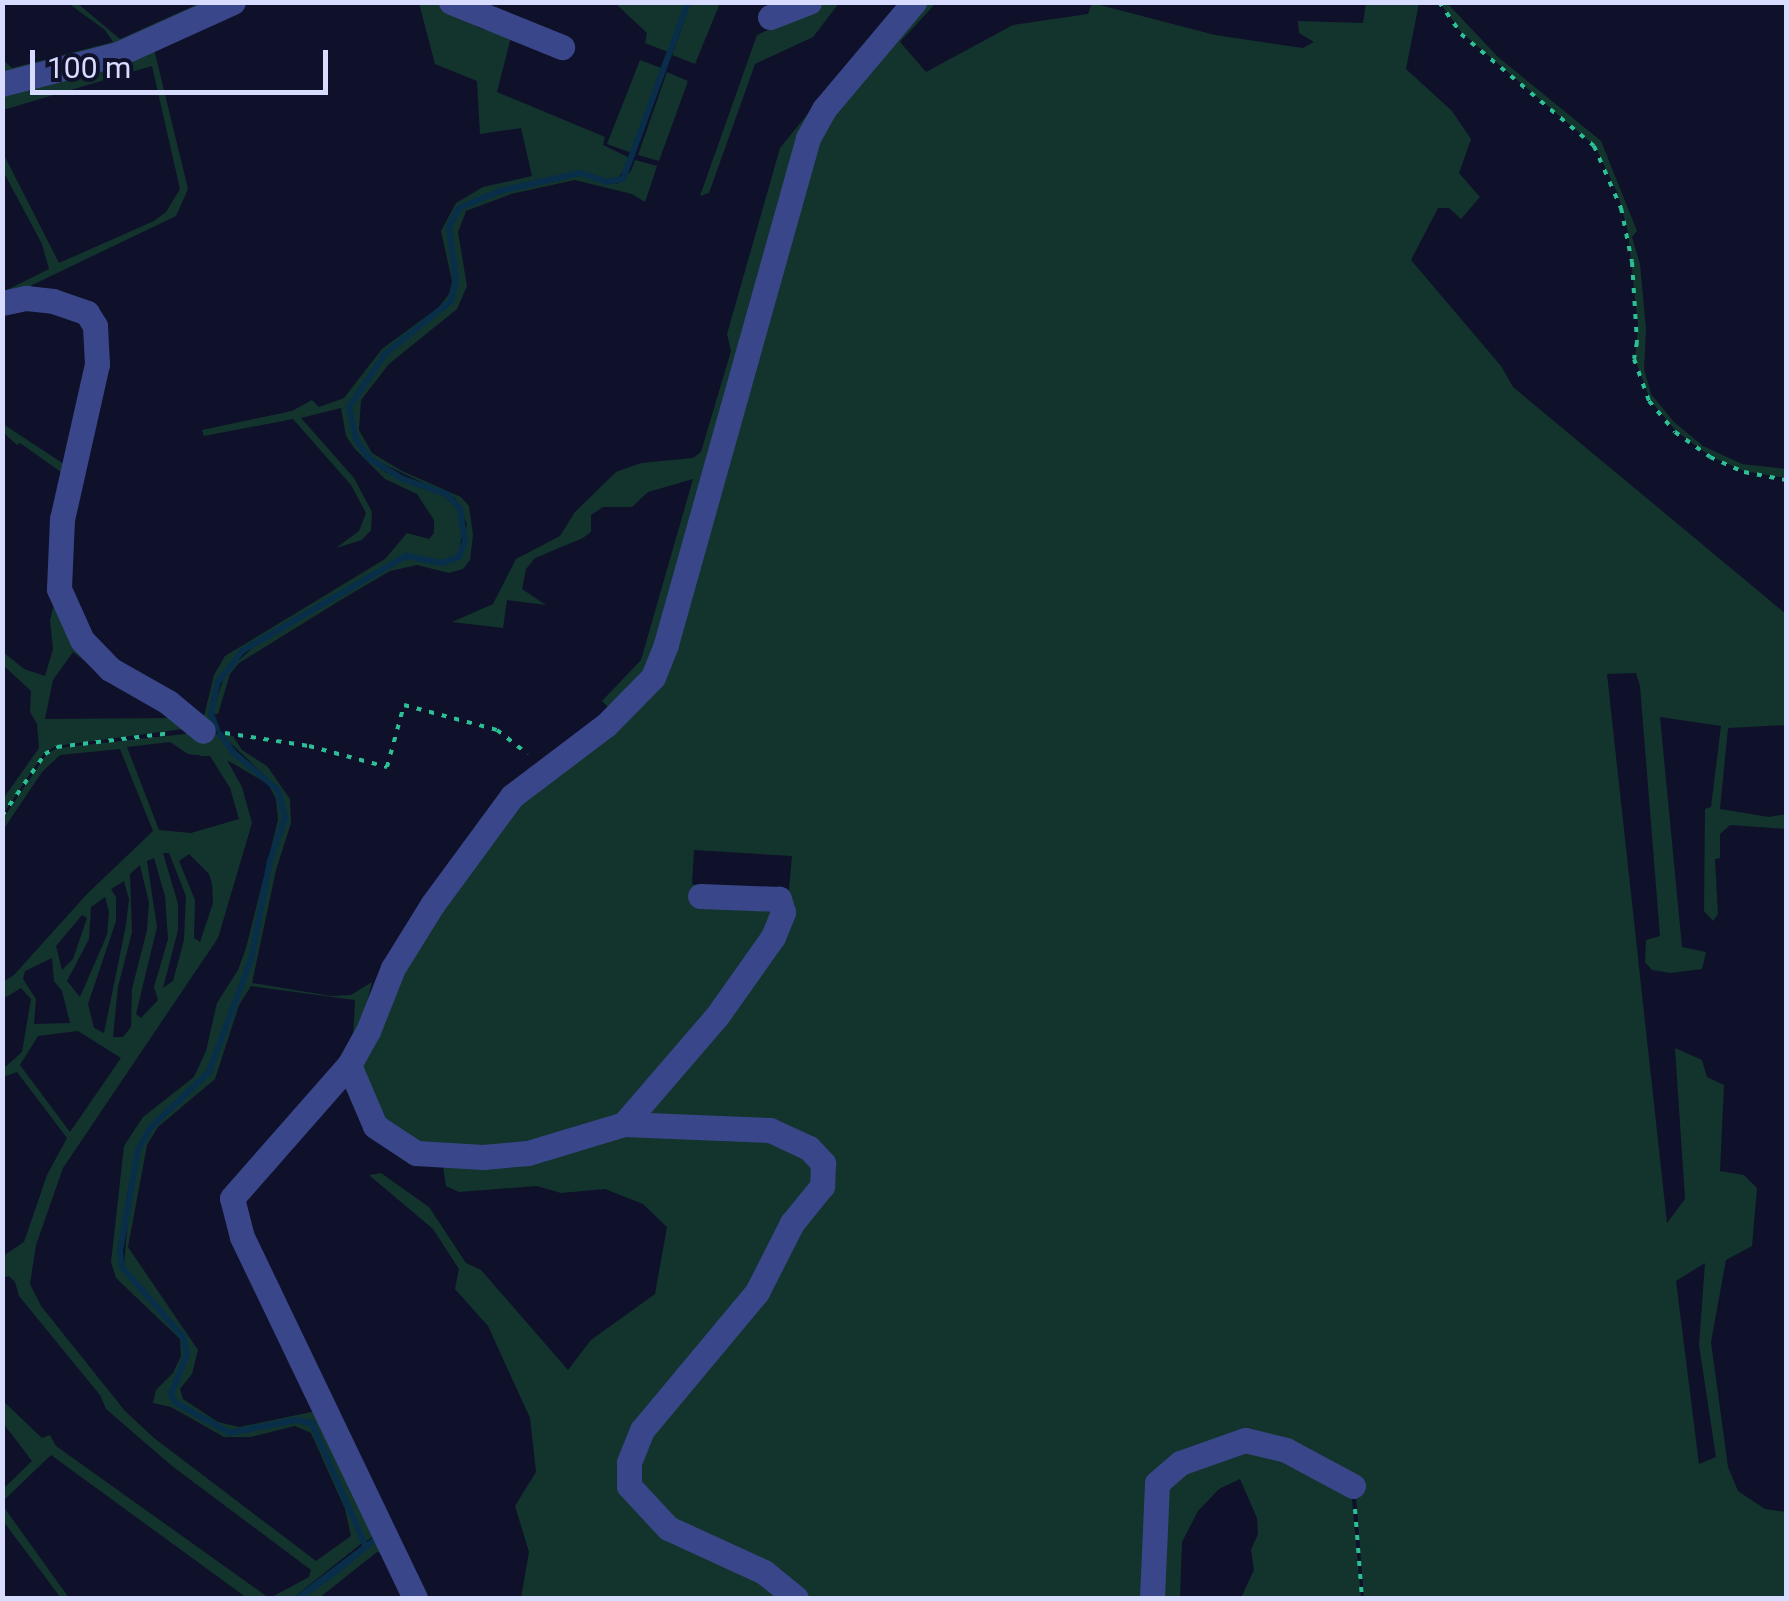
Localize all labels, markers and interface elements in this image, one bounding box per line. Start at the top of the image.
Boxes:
scale bar [35,30,332,92]
text: 100 m [47,50,131,85]

